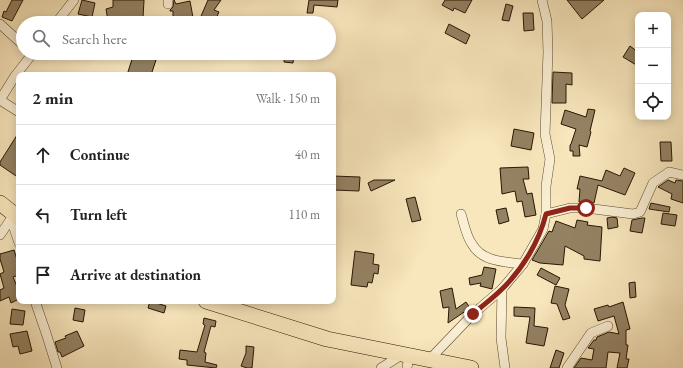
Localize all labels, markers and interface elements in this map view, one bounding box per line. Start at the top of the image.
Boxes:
map controls [635,12,671,120]
button: + [635,12,671,48]
search box [16,16,336,60]
icon: search [30,27,52,49]
text: Search here [62,29,127,48]
button: − [635,48,671,84]
button: locate [635,84,671,120]
text: 2 min [32,87,73,109]
text: Walk · 150 m [256,90,320,107]
icon: ahead [32,144,54,166]
text: Continue [70,145,130,164]
text: 40 m [295,146,320,163]
route start [577,199,595,217]
icon: left [32,204,54,226]
text: Turn left [70,205,127,224]
text: 110 m [289,206,320,223]
icon: arrive [32,264,54,286]
text: Arrive at destination [70,265,201,284]
route end [464,305,482,323]

